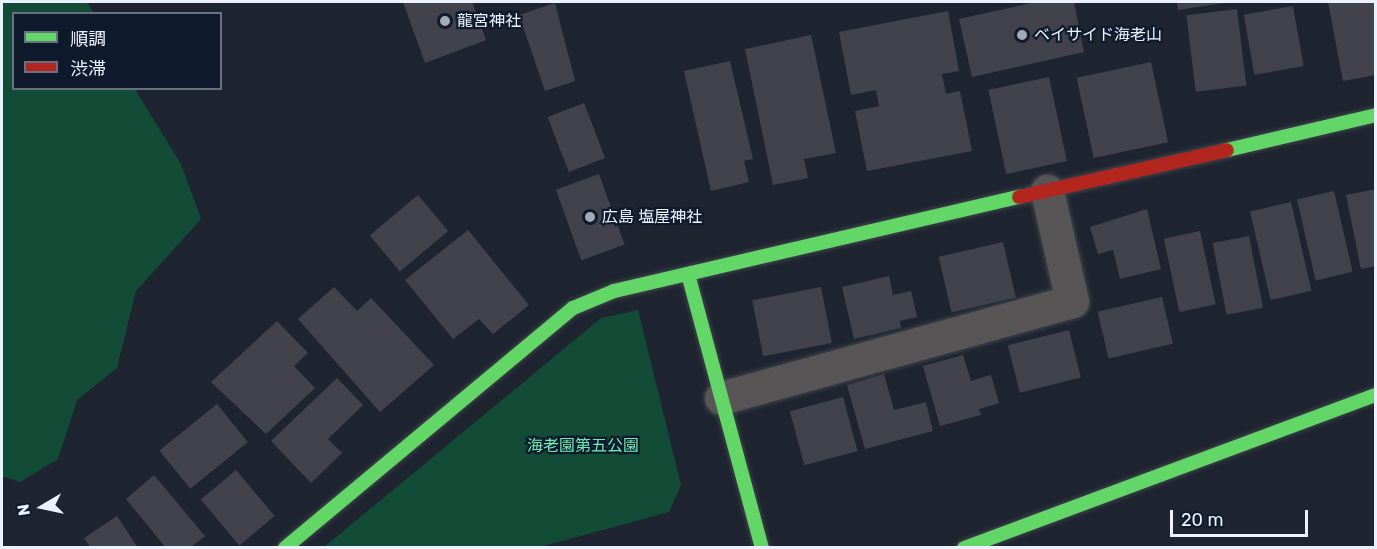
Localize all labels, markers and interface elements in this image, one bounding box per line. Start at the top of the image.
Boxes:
place label: 龍宮神社 [457,11,521,31]
legend [12,12,222,90]
marker: 龍宮神社 [438,14,452,28]
place label: ベイサイド海老山 [1034,25,1162,45]
text: 順調 [70,28,106,50]
marker: ベイサイド海老山 [1015,28,1029,42]
text: 渋滞 [70,58,106,80]
place label: 広島 塩屋神社 [602,207,702,227]
marker: 広島 塩屋神社 [583,210,597,224]
park label: 海老園第五公園 [527,436,639,456]
north arrow [12,477,72,537]
scale bar [1173,498,1311,536]
text: N [13,503,34,517]
text: 20 m [1181,509,1223,531]

